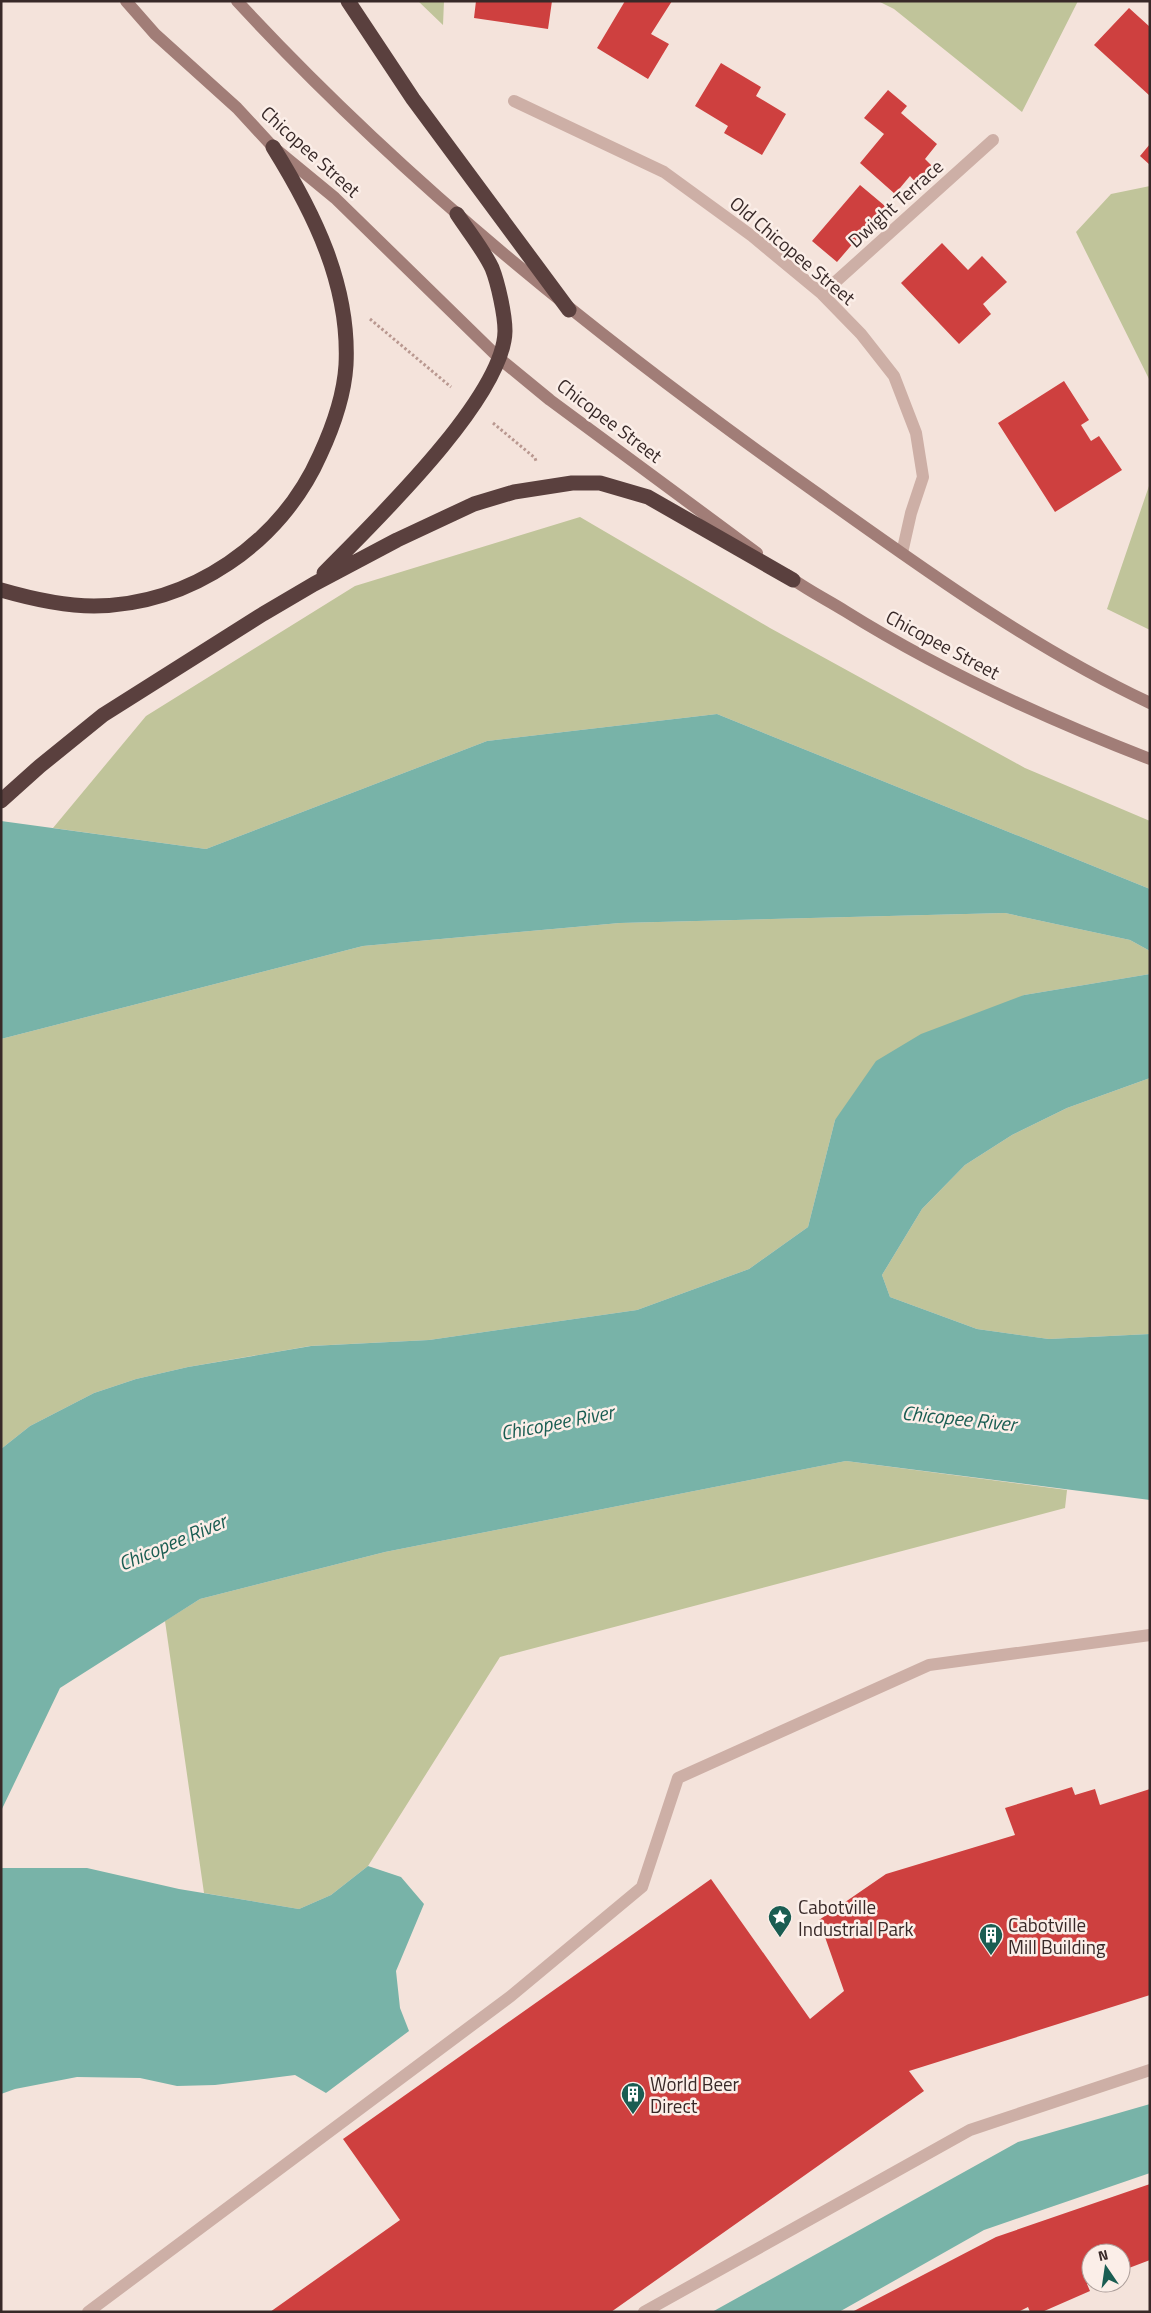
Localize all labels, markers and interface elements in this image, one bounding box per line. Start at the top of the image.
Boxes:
street label: Chicopee Street [255,98,367,204]
street label: Dwight Terrace [841,152,949,254]
street label: Old Chicopee Street [724,189,862,312]
street label: Chicopee Street [551,371,669,469]
street label: Chicopee Street [881,602,1005,686]
water label: Chicopee River [498,1395,619,1448]
water label: Chicopee River [900,1397,1020,1440]
water label: Chicopee River [113,1504,233,1579]
place label: Cabotville Industrial Park [798,1892,914,1943]
place icon: Cabotville Industrial Park [767,1904,793,1938]
place label: Cabotville Mill Building [1008,1910,1106,1961]
building icon: Cabotville Mill Building [978,1922,1004,1956]
place label: World Beer Direct [650,2069,740,2120]
building icon: World Beer Direct [620,2081,646,2115]
north arrow [1081,2243,1131,2293]
text: N [1096,2244,1110,2266]

